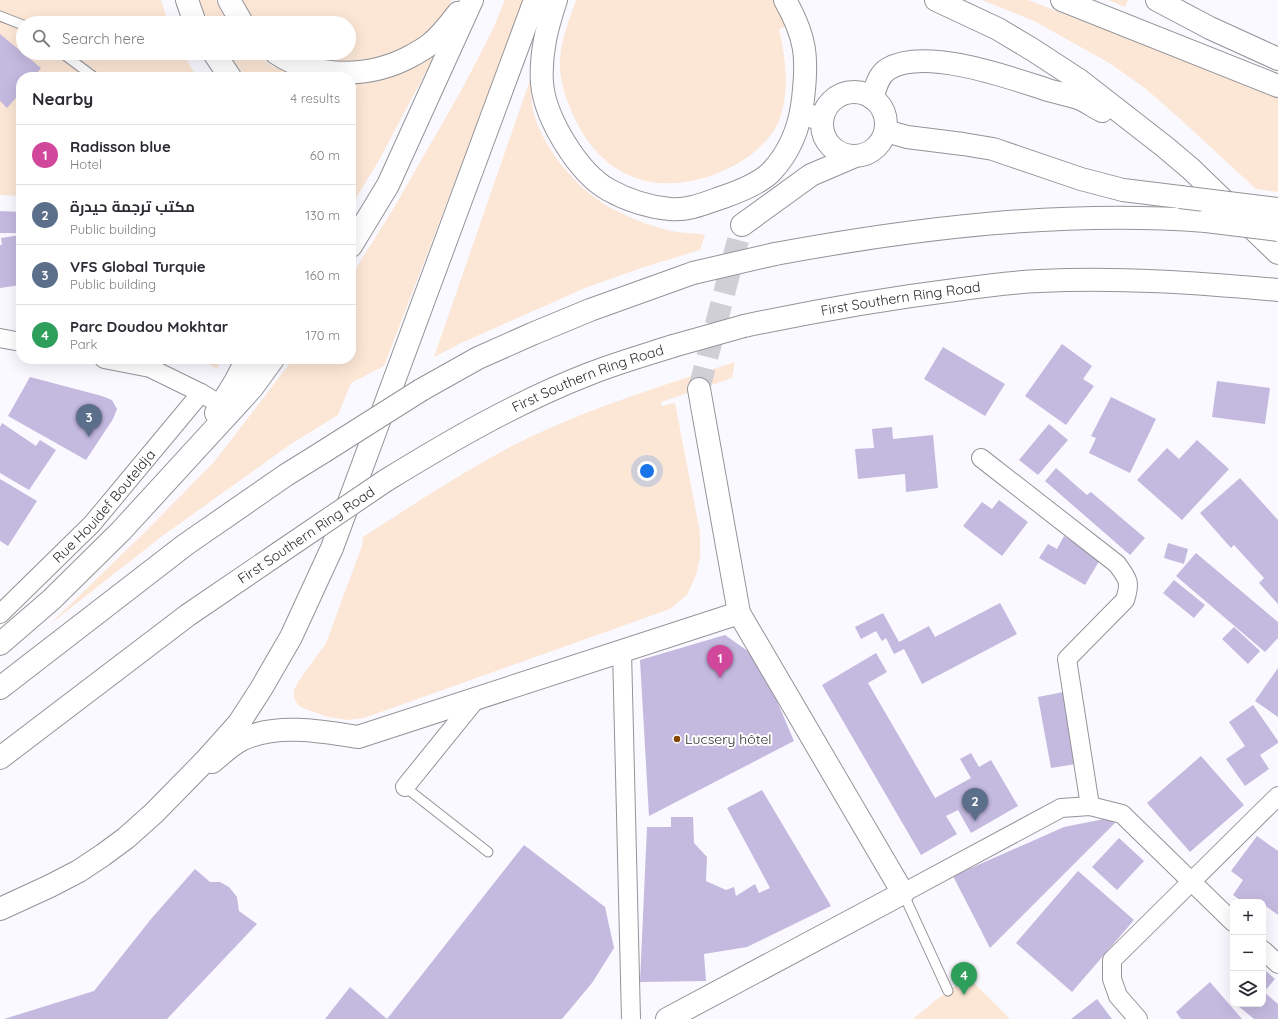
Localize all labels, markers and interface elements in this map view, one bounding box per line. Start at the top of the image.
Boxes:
search box [16,16,356,60]
icon: search [30,27,52,49]
text: Search here [62,29,145,48]
text: Nearby [32,88,93,109]
text: 4 results [290,90,340,106]
text: Radisson blue [70,137,171,156]
text: 1 [42,147,48,163]
text: 60 m [310,147,340,163]
text: Hotel [70,156,102,172]
text: مكتب ترجمة حيدرة [70,197,195,216]
text: 2 [41,207,49,223]
text: 130 m [305,207,340,223]
text: Public building [70,221,156,237]
text: VFS Global Turquie [70,257,206,276]
text: 3 [42,267,48,283]
text: 160 m [305,267,340,283]
text: Public building [70,276,156,292]
street label: First Southern Ring Road [819,278,982,320]
text: Parc Doudou Mokhtar [70,317,228,336]
text: 4 [41,327,49,343]
text: 170 m [305,327,340,343]
text: Park [70,336,98,352]
street label: First Southern Ring Road [509,341,666,416]
pin: 3 [76,404,102,437]
street label: Rue Houidef Bouteldja [49,446,159,567]
your location [637,461,657,481]
street label: First Southern Ring Road [234,482,378,588]
pin: 1 [707,645,733,678]
place label: Lucsery hôtel [685,730,772,748]
marker: Lucsery hôtel [672,734,682,744]
pin: 2 [962,788,988,821]
map controls [1230,899,1266,1007]
button: + [1230,899,1266,935]
button: − [1230,935,1266,971]
pin: 4 [951,962,977,995]
button: layers [1230,971,1266,1007]

